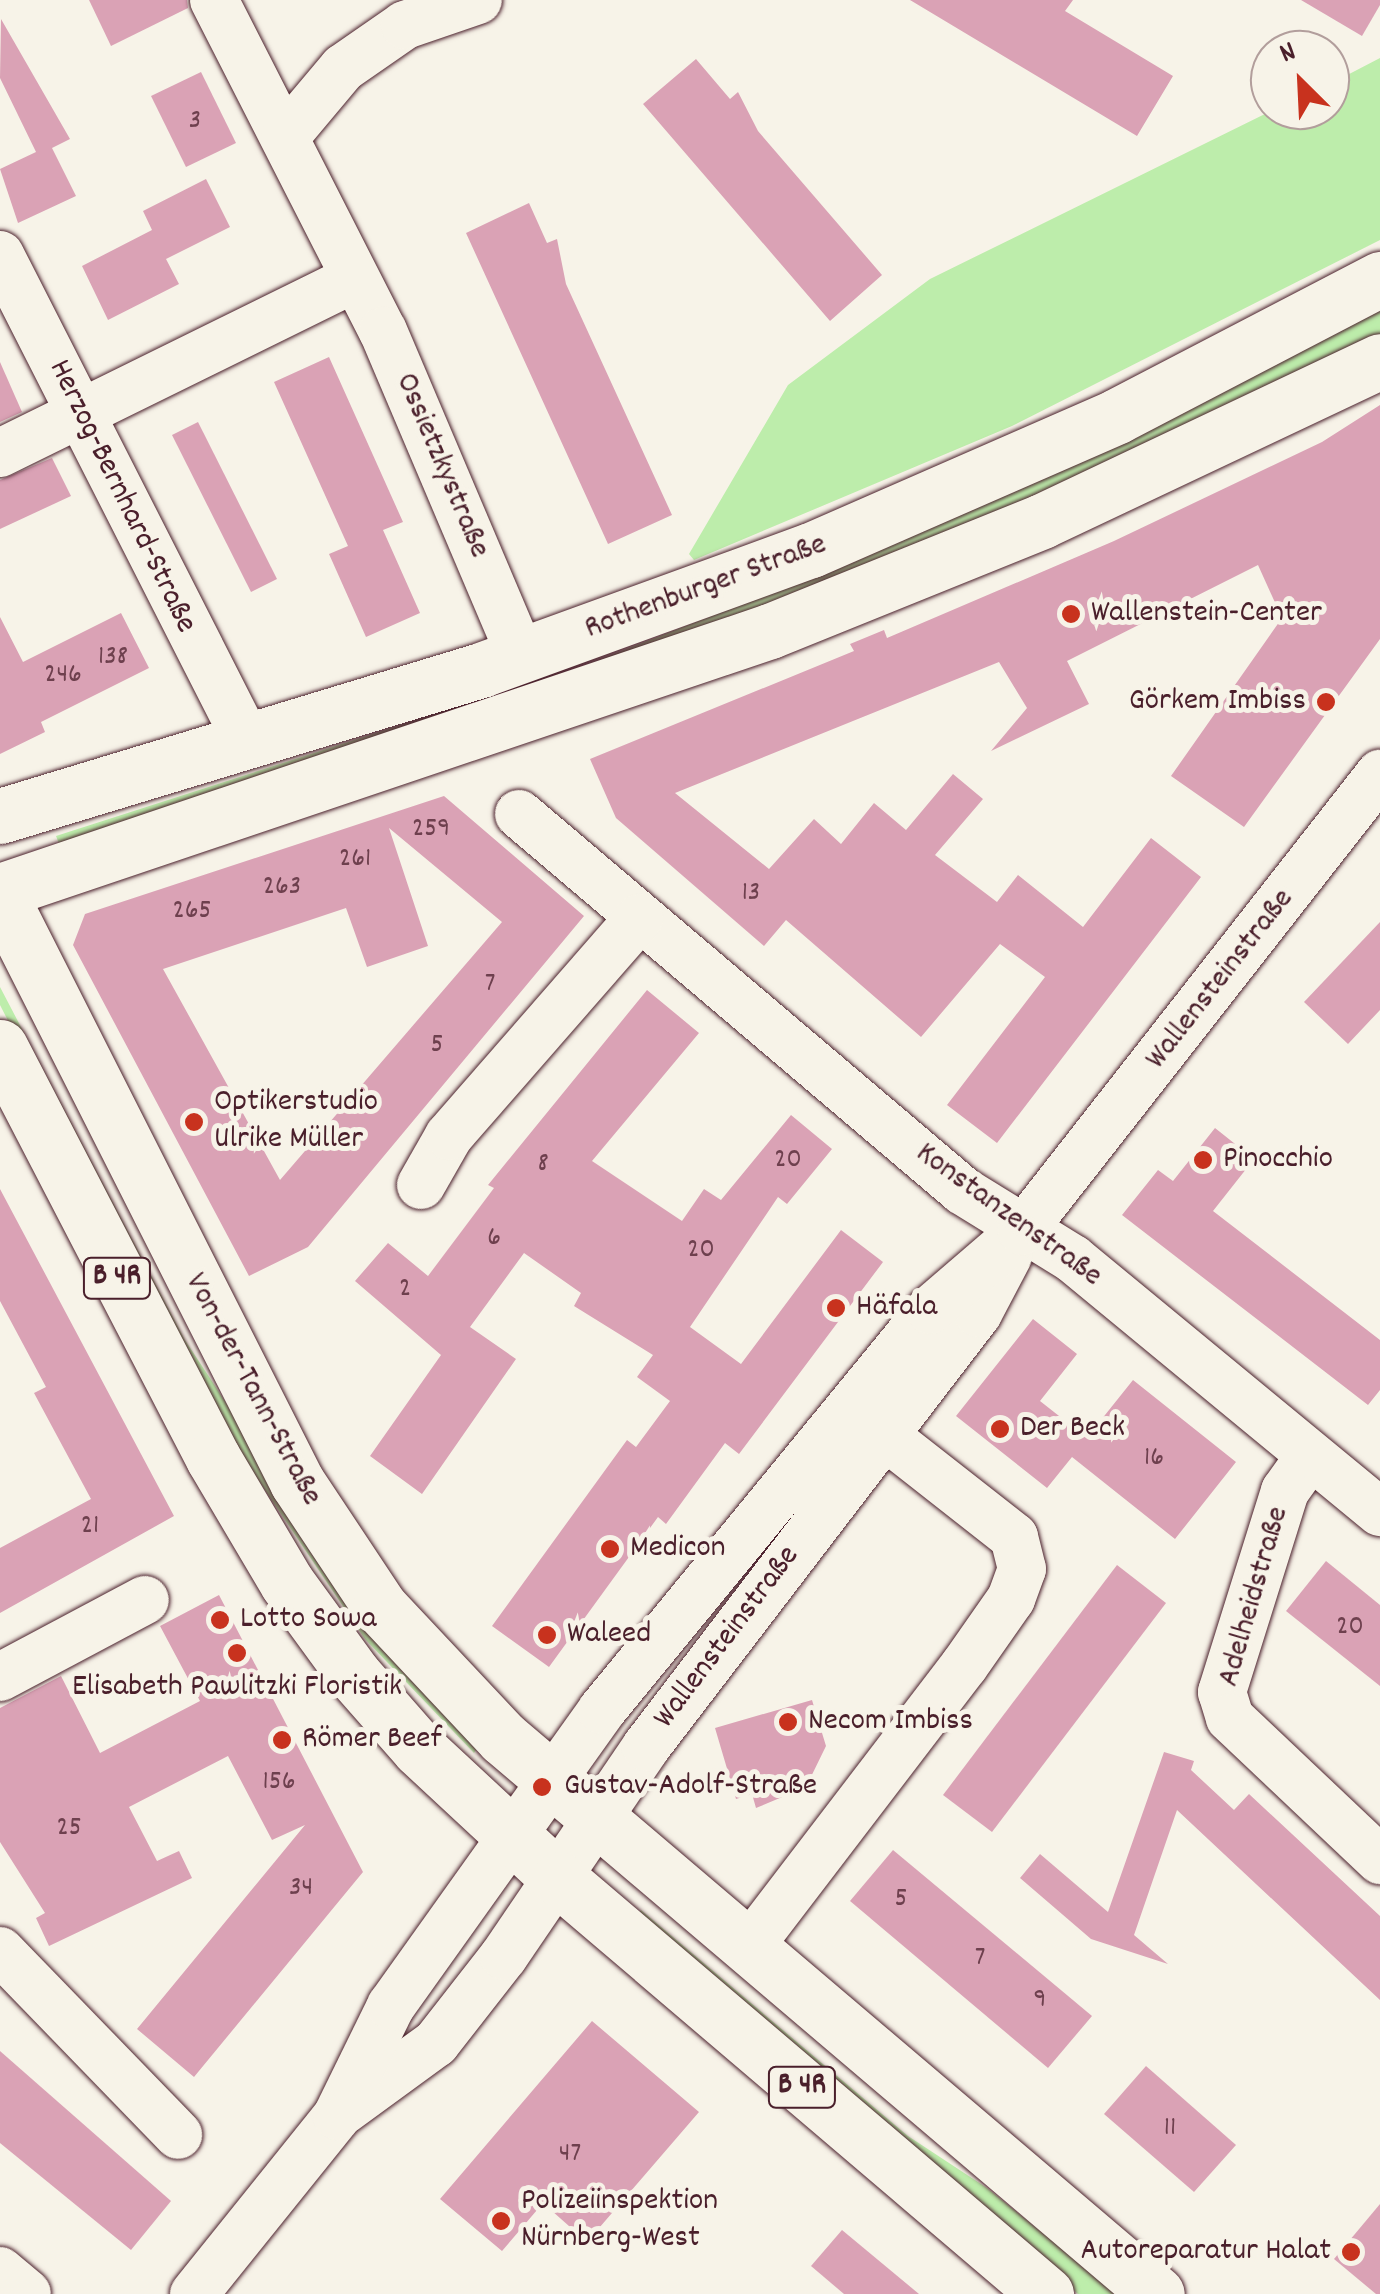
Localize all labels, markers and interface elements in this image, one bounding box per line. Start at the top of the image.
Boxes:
north arrow [1250,30,1350,130]
text: N [1274,33,1303,76]
house number: 3 [189,105,201,139]
street label: Herzog-Bernhard-Straße [38,354,204,640]
street label: Ossietzkystraße [385,368,497,564]
street label: Rothenburger Straße [580,527,832,649]
place label: Wallenstein-Center [1091,595,1322,633]
marker: Wallenstein-Center [1060,603,1082,625]
house number: 138 [98,641,128,675]
house number: 246 [44,659,82,693]
place label: Görkem Imbiss [1129,683,1306,721]
marker: Görkem Imbiss [1315,691,1337,713]
house number: 259 [412,813,450,847]
house number: 261 [339,843,371,877]
house number: 263 [263,871,301,905]
house number: 13 [742,877,760,911]
street label: Wallensteinstraße [1138,882,1304,1078]
house number: 265 [173,895,211,929]
house number: 7 [485,968,495,1002]
house number: 5 [431,1029,443,1063]
place label: Optikerstudio Ulrike Müller [214,1085,378,1160]
marker: Optikerstudio Ulrike Müller [183,1111,205,1133]
street label: Konstanzenstraße [907,1135,1109,1297]
place label: Pinocchio [1223,1141,1333,1179]
house number: 20 [774,1144,802,1178]
house number: 8 [537,1148,549,1182]
marker: Pinocchio [1192,1149,1214,1171]
house number: 6 [487,1222,501,1256]
house number: 20 [687,1234,715,1268]
road number: B 4R [82,1253,152,1303]
street label: Von-der-Tann-Straße [175,1267,329,1513]
house number: 2 [399,1273,411,1307]
place label: Häfala [856,1289,937,1327]
marker: Häfala [825,1297,847,1319]
place label: Der Beck [1020,1410,1125,1448]
marker: Der Beck [989,1418,1011,1440]
house number: 16 [1144,1442,1164,1476]
street label: Adelheidstraße [1211,1503,1299,1691]
house number: 21 [81,1510,99,1544]
place label: Medicon [630,1530,726,1568]
marker: Medicon [599,1538,621,1560]
street label: Wallensteinstraße [647,1539,809,1737]
place label: Lotto Sowa [240,1601,376,1639]
marker: Lotto Sowa [209,1609,231,1631]
house number: 20 [1336,1611,1364,1645]
place label: Waleed [567,1616,651,1654]
marker: Waleed [536,1624,558,1646]
marker: Elisabeth Pawlitzki Floristik [226,1642,248,1664]
place label: Elisabeth Pawlitzki Floristik [72,1669,402,1707]
place label: Necom Imbiss [808,1703,973,1741]
marker: Necom Imbiss [777,1711,799,1733]
place label: Römer Beef [302,1721,442,1759]
marker: Römer Beef [271,1729,293,1751]
house number: 156 [263,1766,295,1800]
place label: Gustav-Adolf-Straße [564,1768,817,1806]
marker: Gustav-Adolf-Straße [529,1774,555,1800]
house number: 25 [56,1812,82,1846]
house number: 34 [289,1872,313,1906]
house number: 5 [895,1883,907,1917]
house number: 7 [975,1942,985,1976]
house number: 9 [1034,1984,1046,2018]
road number: B 4R [767,2062,837,2112]
house number: 11 [1164,2112,1176,2146]
house number: 47 [559,2138,581,2172]
place label: Polizeiinspektion Nürnberg-West [521,2184,718,2259]
marker: Polizeiinspektion Nürnberg-West [490,2210,512,2232]
place label: Autoreparatur Halat [1080,2233,1331,2271]
marker: Autoreparatur Halat [1340,2241,1362,2263]

